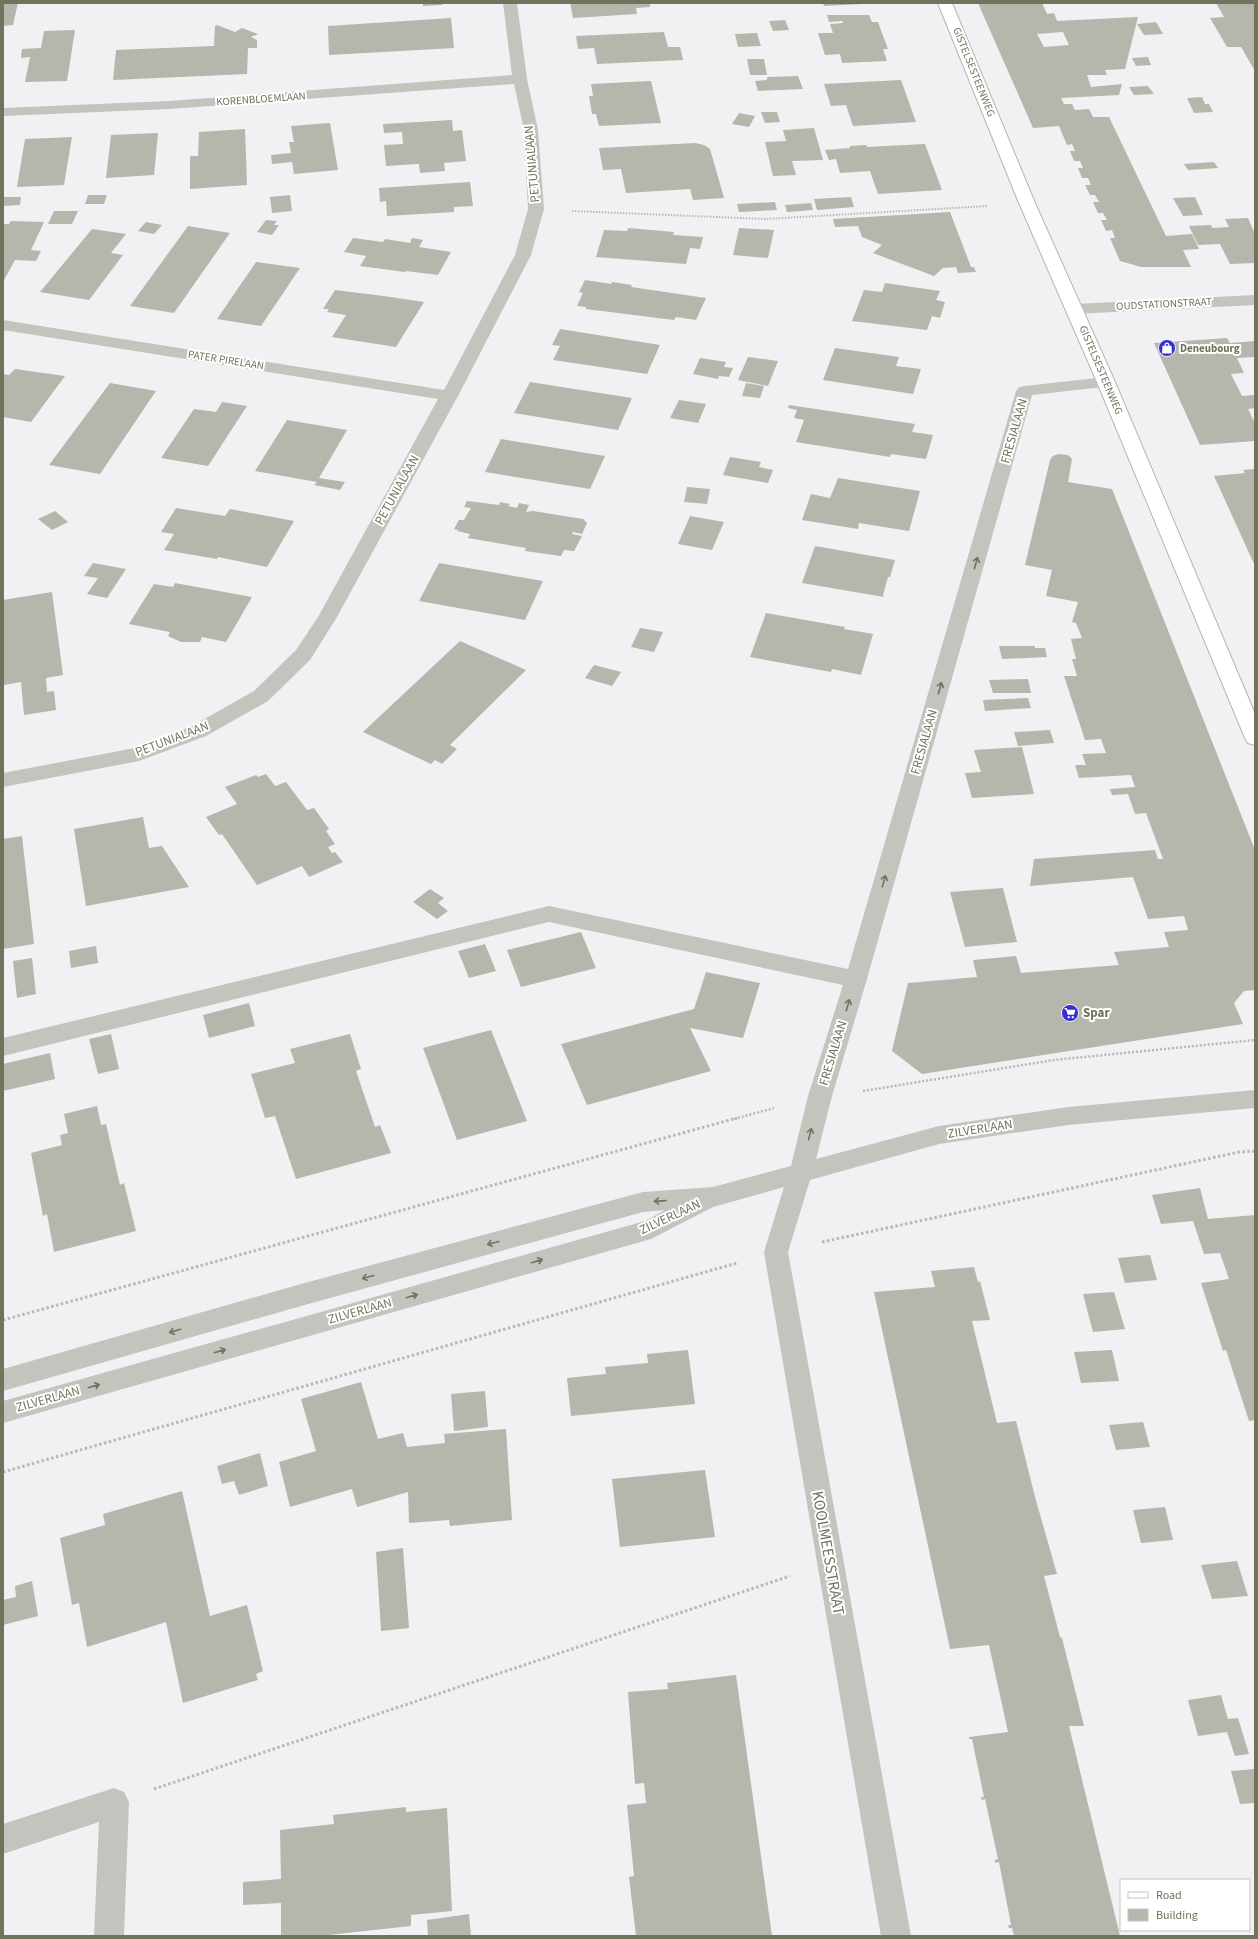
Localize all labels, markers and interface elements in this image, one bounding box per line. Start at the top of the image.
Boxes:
street label: GISTELSESTEENWEG [949,25,999,119]
street label: KORENBLOEMLAAN [216,88,306,110]
street label: PETUNIALAAN [520,125,544,203]
street label: OUDSTATIONSTRAAT [1116,294,1212,314]
street label: GISTELSESTEENWEG [1075,323,1127,417]
shop icon: Deneubourg [1157,338,1177,358]
place label: Deneubourg [1180,341,1240,356]
street label: PATER PIRELAAN [187,347,265,373]
street label: FRESIALAAN [996,396,1032,466]
street label: PETUNIALAAN [370,452,424,528]
one-way arrow [973,557,980,570]
one-way arrow [937,682,944,695]
street label: FRESIALAAN [906,707,942,777]
street label: PETUNIALAAN [133,717,211,761]
one-way arrow [881,874,889,887]
one-way arrow [845,999,852,1012]
supermarket icon: Spar [1060,1003,1080,1023]
place label: Spar [1083,1004,1110,1022]
street label: FRESIALAAN [815,1018,851,1088]
street label: ZILVERLAAN [946,1115,1014,1143]
one-way arrow [807,1128,815,1141]
street label: ZILVERLAAN [637,1195,703,1239]
one-way arrow [654,1198,667,1205]
one-way arrow [487,1240,500,1247]
one-way arrow [530,1257,543,1264]
one-way arrow [361,1274,374,1282]
one-way arrow [405,1292,418,1299]
street label: ZILVERLAAN [326,1293,394,1329]
one-way arrow [169,1328,182,1335]
one-way arrow [213,1346,226,1354]
street label: ZILVERLAAN [14,1381,82,1417]
one-way arrow [88,1382,101,1389]
street label: KOOLMEESSTRAAT [806,1489,850,1617]
legend [1120,1879,1250,1931]
text: Road [1156,1887,1182,1904]
text: Building [1156,1907,1198,1924]

